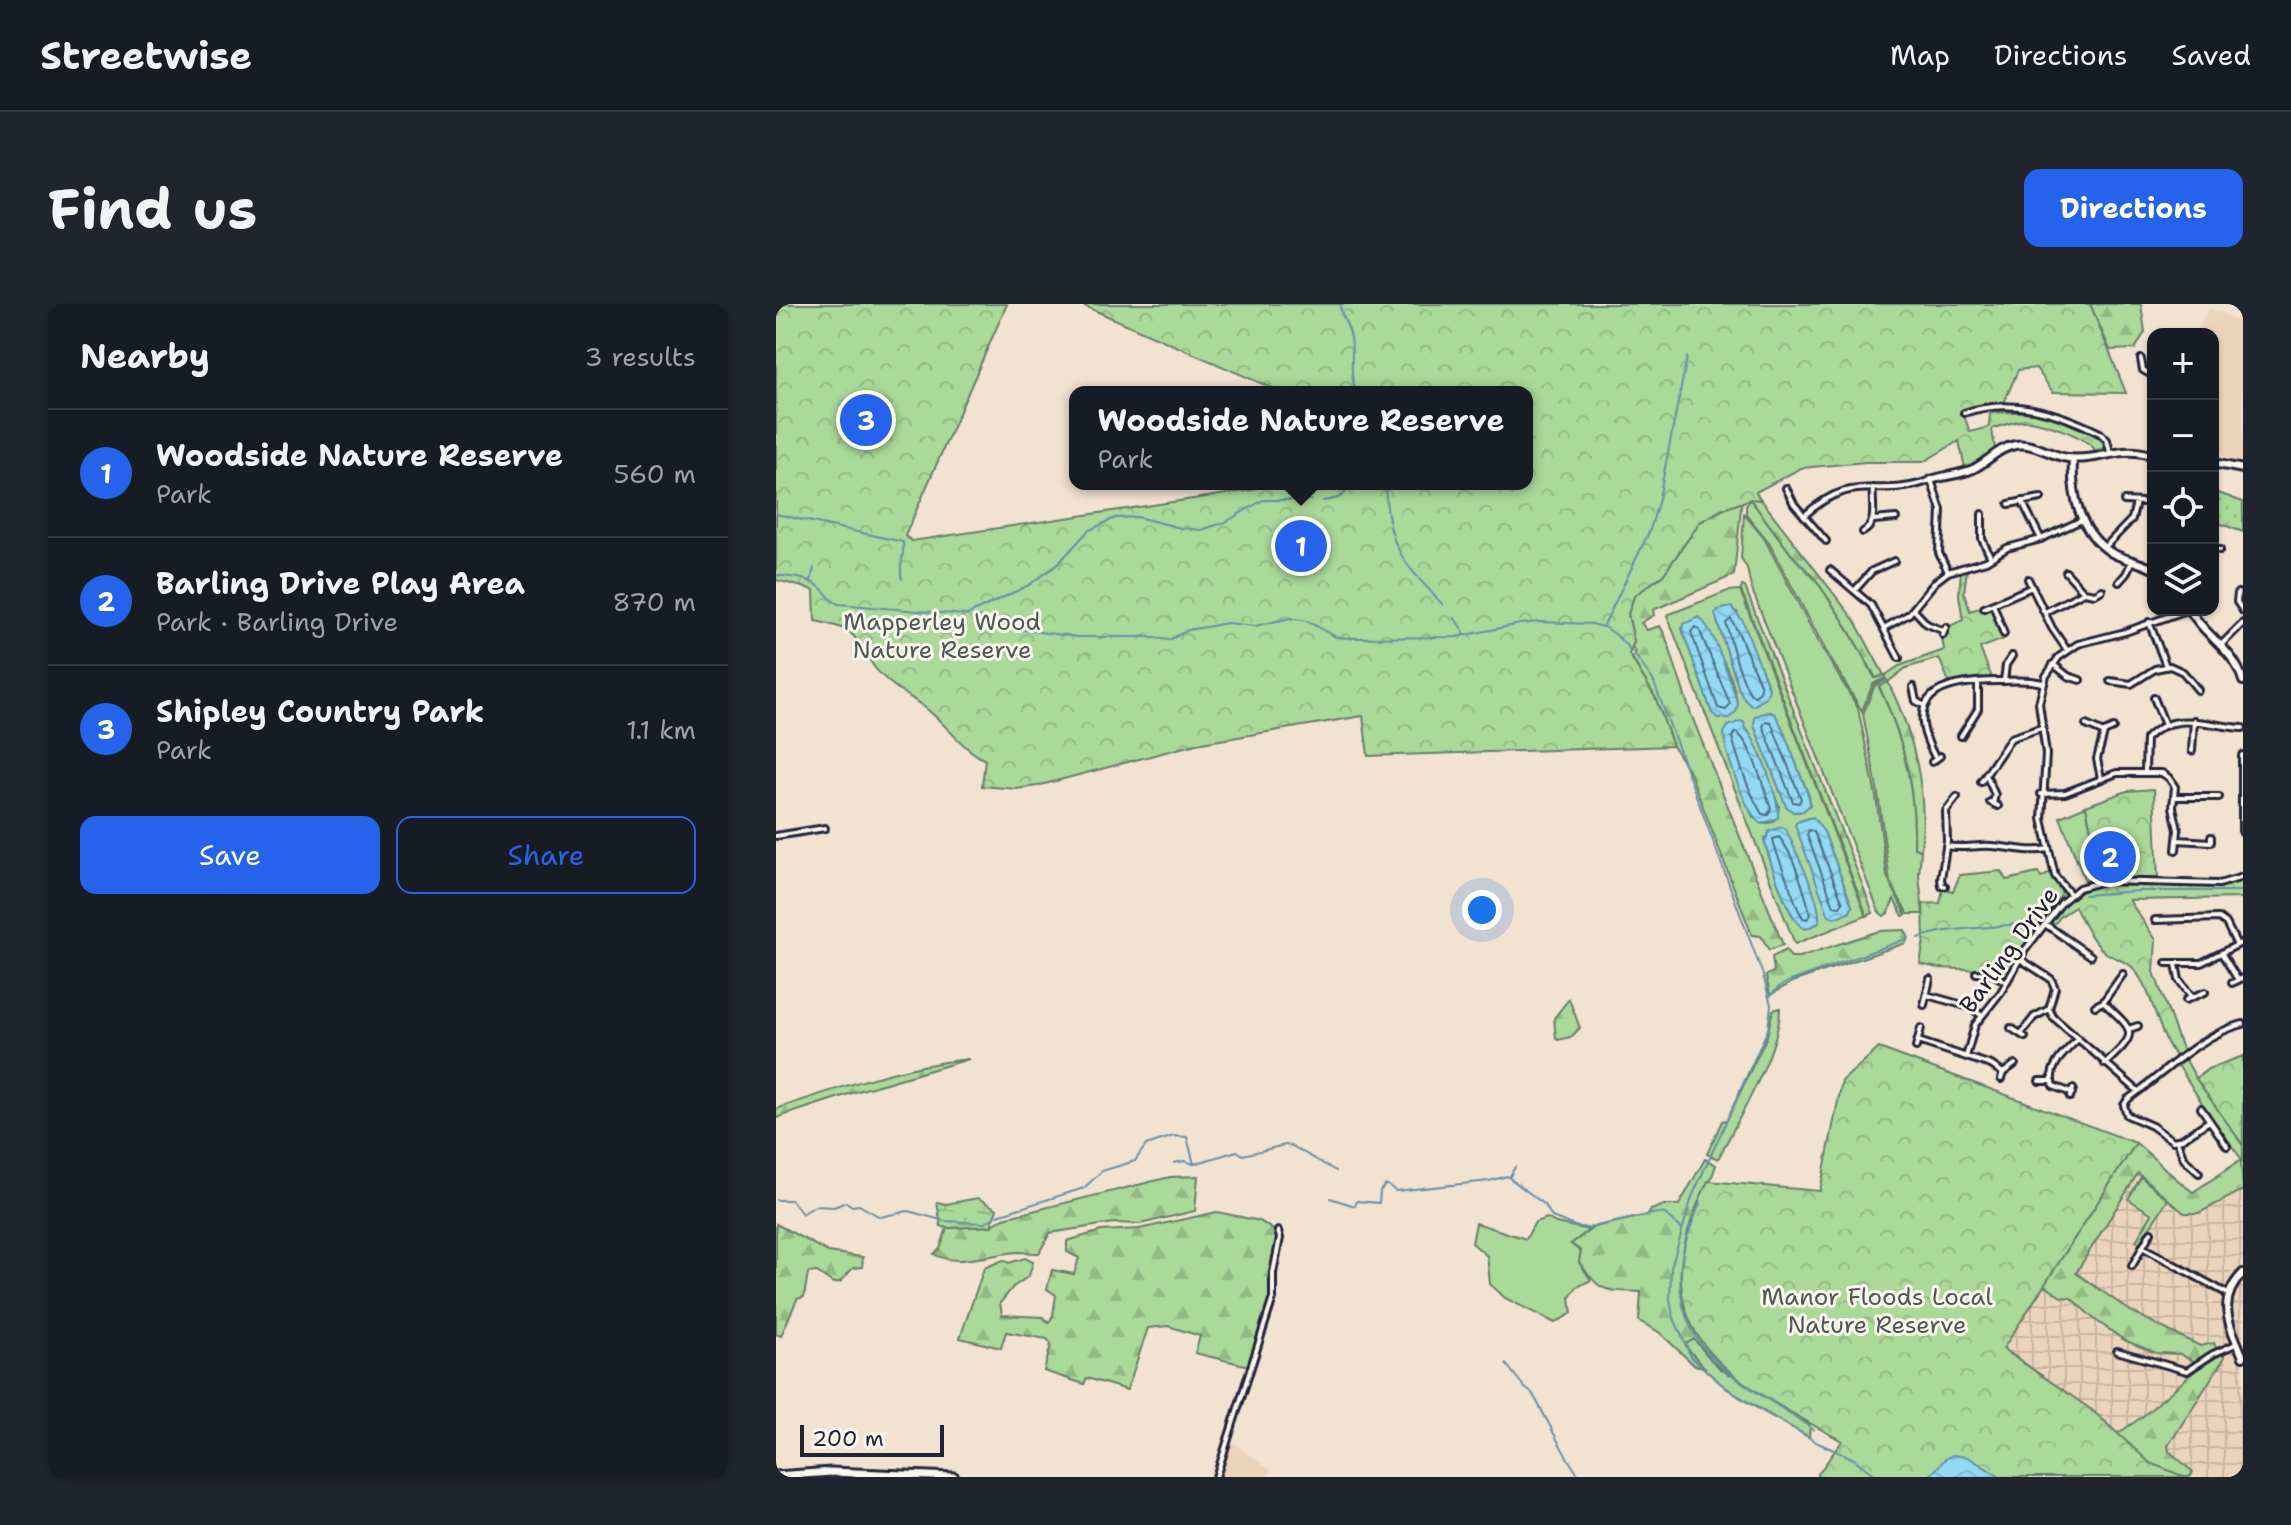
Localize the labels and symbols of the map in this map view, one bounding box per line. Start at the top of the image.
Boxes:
pin: 3 [840,390,892,450]
pin: 1 [1275,516,1327,576]
park label: Mapperley Wood Nature Reserve [843,606,1041,666]
pin: 2 [2084,827,2136,887]
street label: Barling Drive [1952,880,2066,1020]
your location [1462,890,1502,930]
park label: Manor Floods Local Nature Reserve [1761,1281,1993,1341]
scale bar [800,1421,944,1457]

